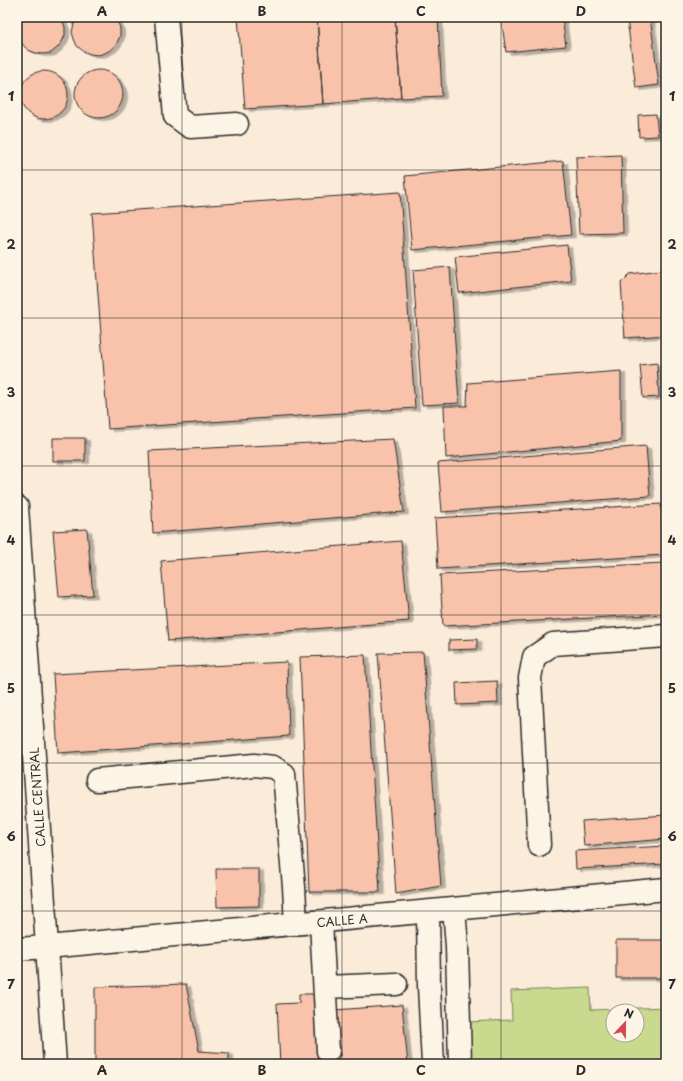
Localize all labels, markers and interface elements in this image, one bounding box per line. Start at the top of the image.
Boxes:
text: A [97,1,107,20]
text: B [258,1,267,20]
text: C [416,1,426,20]
text: D [576,1,586,20]
text: 1 [8,86,14,105]
text: 1 [669,86,675,105]
text: 2 [6,234,16,253]
text: 2 [667,234,677,253]
text: 3 [7,382,16,401]
text: 3 [668,382,677,401]
text: 4 [7,530,16,549]
text: 4 [668,530,677,549]
text: 5 [7,678,15,697]
text: 5 [668,678,676,697]
street label: CALLE CENTRAL [25,746,49,847]
text: 6 [6,826,16,845]
text: 6 [667,826,677,845]
street label: CALLE A [316,909,368,931]
text: 7 [7,974,15,993]
text: 7 [668,974,676,993]
north arrow [605,1003,645,1043]
text: N [622,1004,636,1023]
text: A [97,1060,107,1079]
text: B [258,1060,267,1079]
text: C [416,1060,426,1079]
text: D [576,1060,586,1079]

